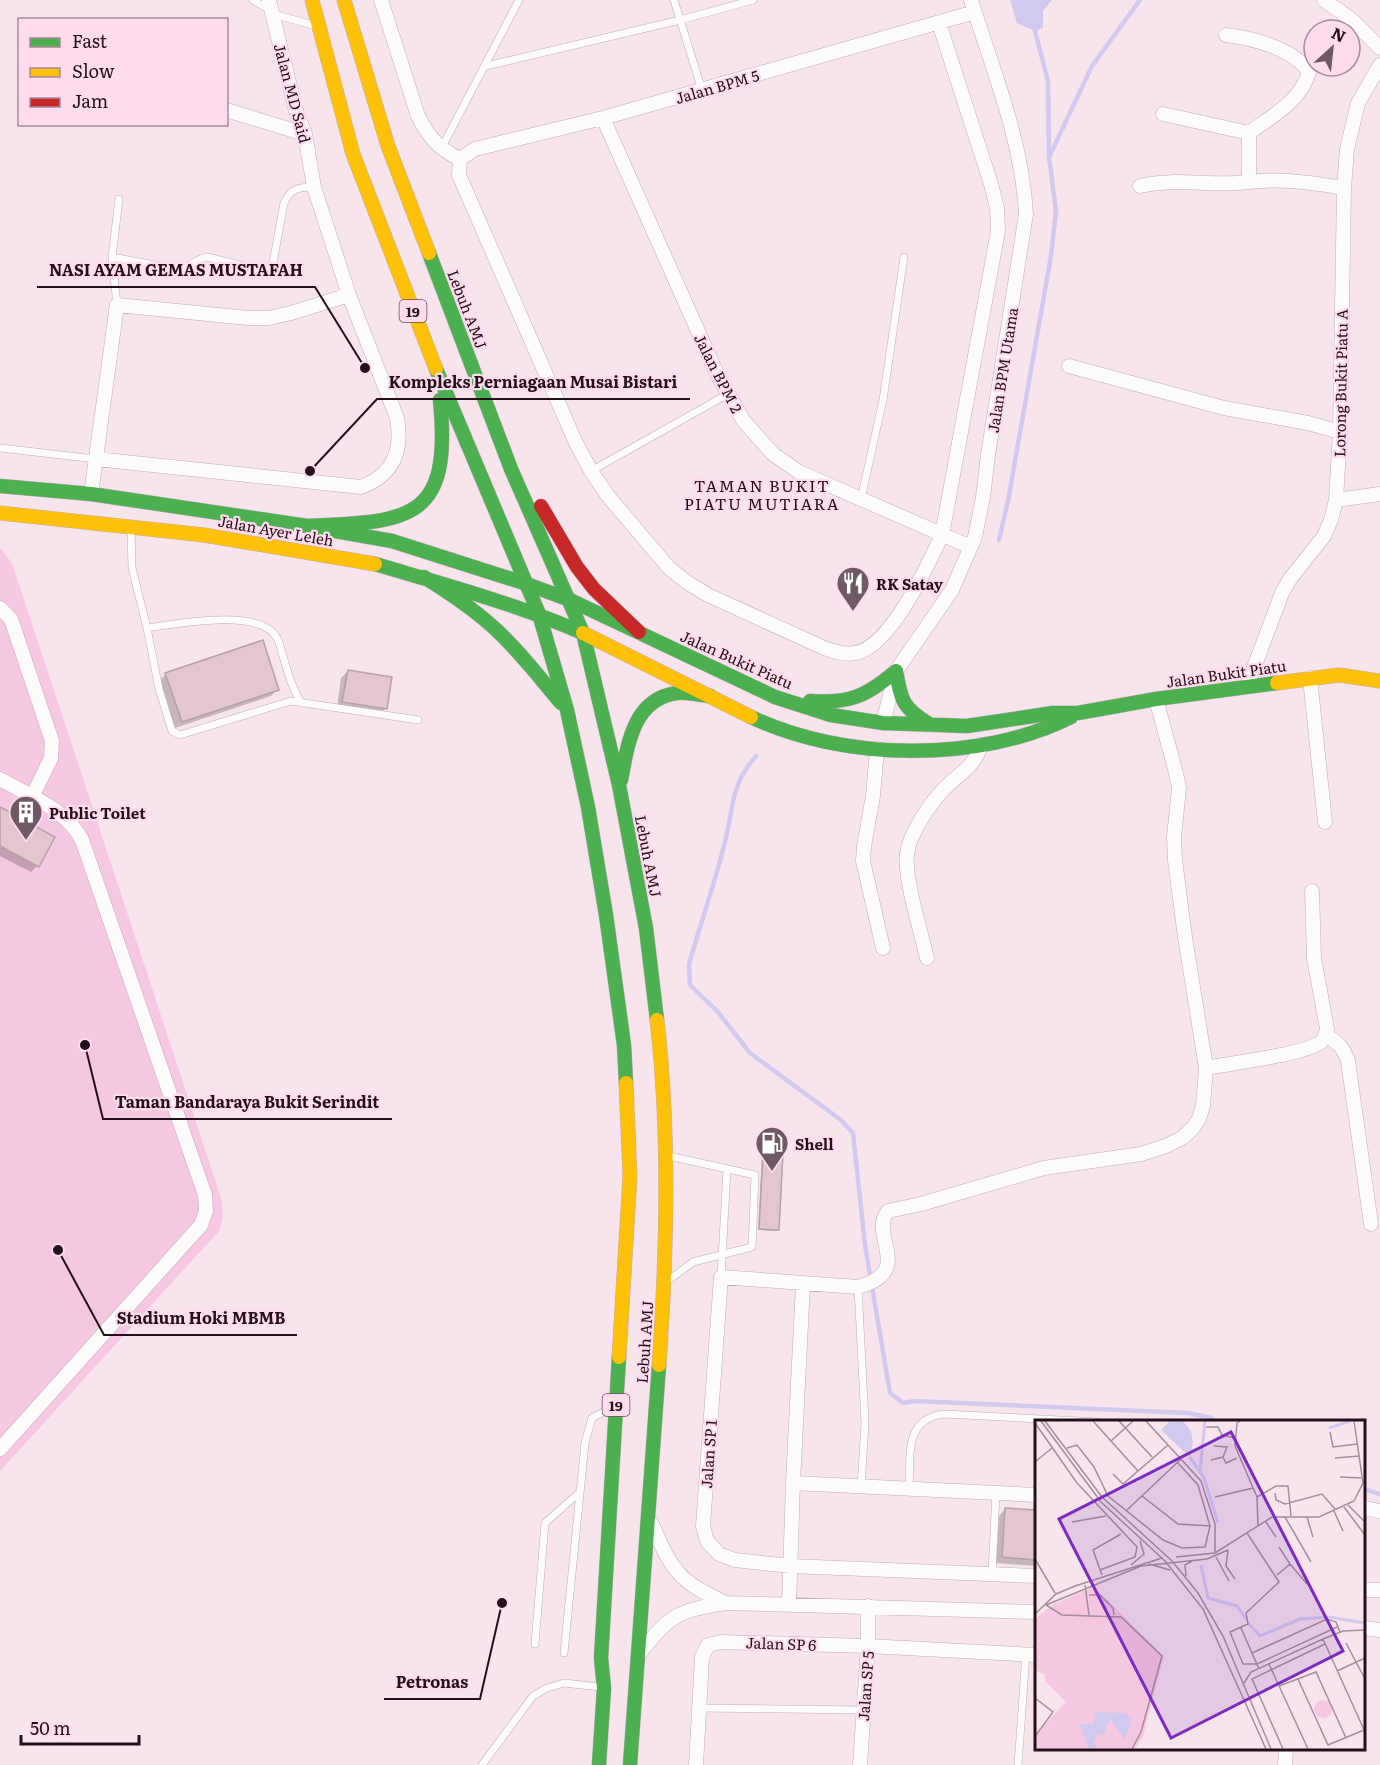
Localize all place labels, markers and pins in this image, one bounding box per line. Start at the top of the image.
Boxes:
callout: NASI AYAM GEMAS MUSTAFAH [37,253,315,287]
callout: Kompleks Perniagaan Musai Bistari [377,365,690,399]
restaurant icon: RK Satay [835,565,871,612]
place label: RK Satay [876,572,944,595]
building icon: Public Toilet [8,794,44,841]
place label: Public Toilet [49,801,146,824]
callout: Taman Bandaraya Bukit Serindit [103,1085,392,1119]
fuel station icon: Shell [754,1125,790,1172]
place label: Shell [795,1132,834,1155]
callout: Stadium Hoki MBMB [104,1301,297,1335]
callout: Petronas [384,1665,480,1699]

